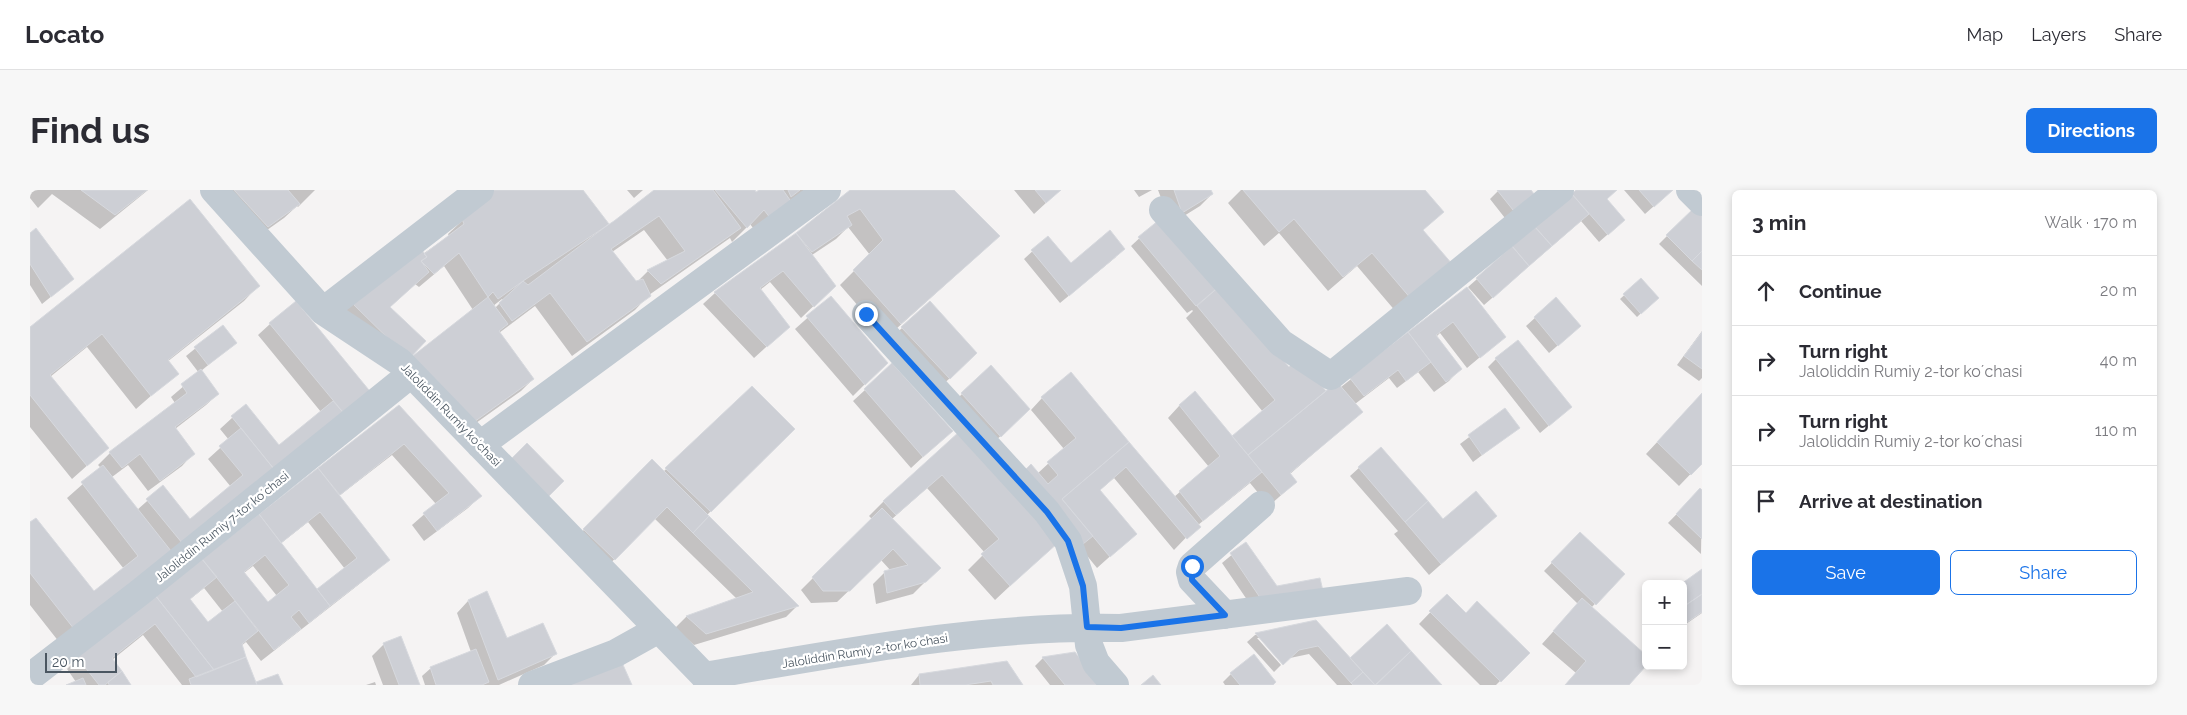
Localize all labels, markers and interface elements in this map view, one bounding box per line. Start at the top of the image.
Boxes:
text: Locato [25,20,104,49]
text: Map [1967,24,2003,45]
text: Layers [2031,24,2086,45]
text: Share [2114,24,2162,45]
button: Directions [2026,108,2157,153]
text: Find us [30,110,150,151]
text: 3 min [1752,210,1806,235]
text: Walk · 170 m [2045,213,2137,232]
icon: ahead [1752,277,1780,305]
text: Continue [1799,280,1882,302]
text: 20 m [2100,281,2137,300]
route end [855,303,878,326]
text: Turn right [1799,340,1888,362]
icon: right [1752,347,1780,375]
text: 40 m [2100,351,2137,370]
street label: Jaloliddin Rumiy koʻchasi [398,361,504,469]
text: Jaloliddin Rumiy 2-tor koʼchasi [1799,362,2022,381]
text: Turn right [1799,410,1888,432]
icon: right [1752,417,1780,445]
text: 110 m [2095,421,2137,440]
text: Jaloliddin Rumiy 2-tor koʼchasi [1799,432,2022,451]
street label: Jaloliddin Rumiy 7-tor koʼchasi [153,469,291,585]
icon: arrive [1752,487,1780,515]
text: Arrive at destination [1799,490,1983,512]
button: Save [1752,550,1940,595]
button: Share [1950,550,2137,595]
route start [1181,555,1204,578]
map controls [1642,580,1687,670]
button: + [1642,580,1687,625]
button: − [1642,625,1687,670]
street label: Jaloliddin Rumiy 2-tor koʼchasi [781,631,949,671]
scale bar [45,650,118,673]
text: 20 m [52,654,84,670]

